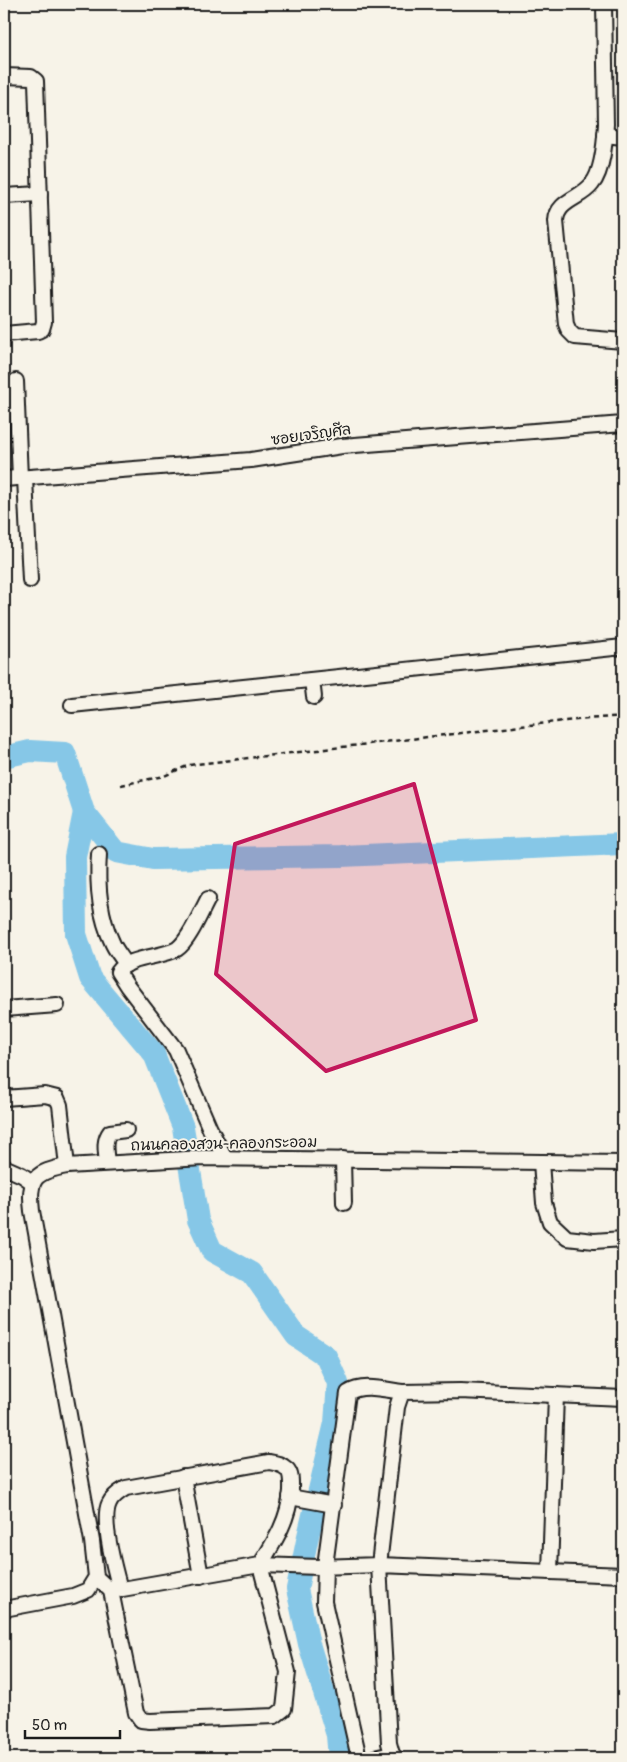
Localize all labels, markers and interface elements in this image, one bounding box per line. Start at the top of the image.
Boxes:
street label: ซอยเจริญศีล [270,420,352,450]
street label: ถนนคลองสวน-คลองกระออม [131,1133,317,1155]
scale bar [25,1707,120,1739]
text: 50 m [32,1716,67,1735]

